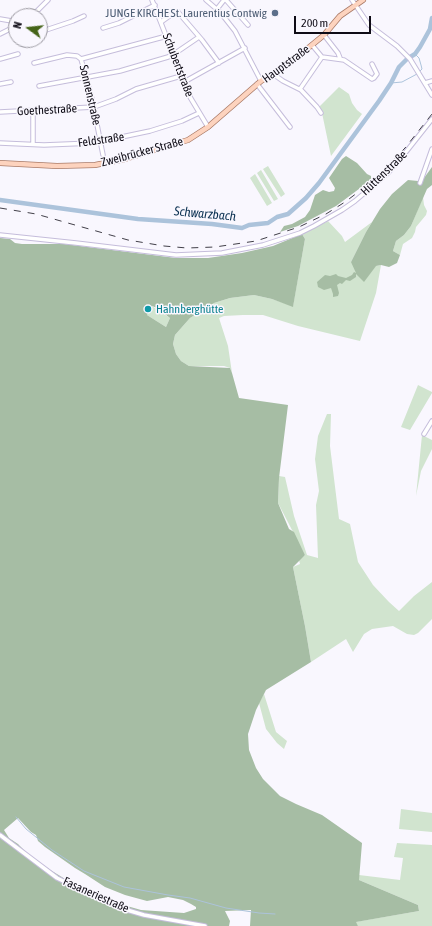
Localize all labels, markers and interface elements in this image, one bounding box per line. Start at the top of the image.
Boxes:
place label: JUNGE KIRCHE St. Laurentius Contwig [106,6,267,20]
north arrow [8,8,48,48]
marker: JUNGE KIRCHE St. Laurentius Contwig [270,8,280,18]
scale bar [296,8,373,34]
text: 200 m [301,16,328,30]
text: N [11,20,24,30]
street label: Schubertstraße [159,31,197,99]
street label: Hauptstraße [259,42,313,86]
street label: Sonnenstraße [76,64,104,126]
street label: Goethestraße [17,101,77,119]
street label: Feldstraße [77,130,125,150]
street label: Zweibrücker Straße [99,134,185,170]
street label: Hüttenstraße [358,148,410,198]
water label: Schwarzbach [173,204,237,224]
place label: Hahnberghütte [156,302,224,316]
marker: Hahnberghütte [143,304,153,314]
street label: Fasaneriestraße [61,874,131,916]

